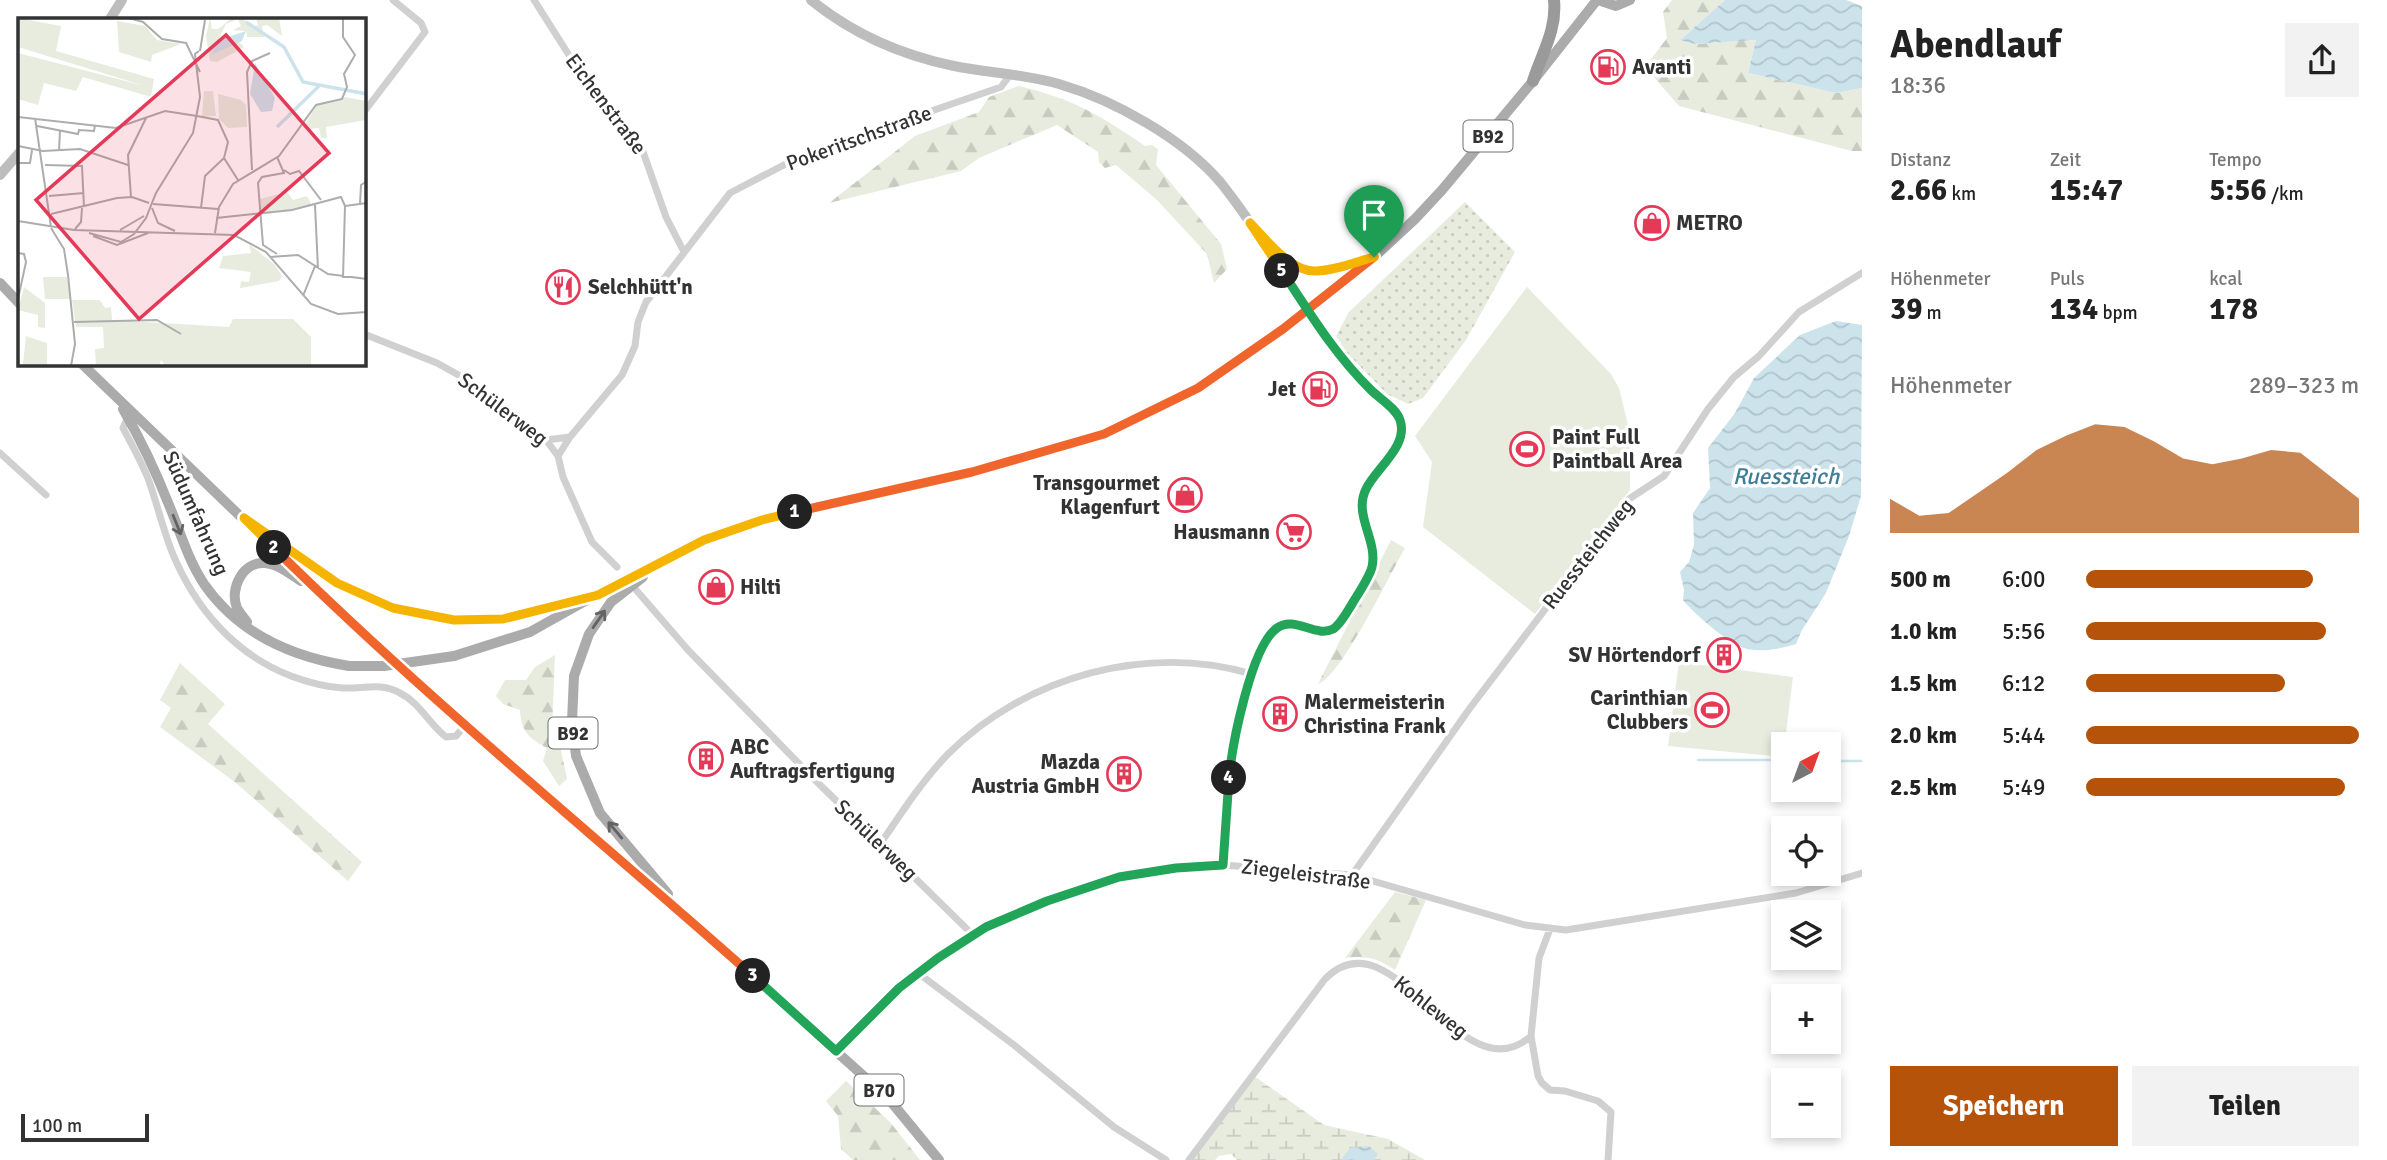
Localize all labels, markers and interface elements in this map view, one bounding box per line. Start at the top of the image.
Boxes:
inset map [18,18,366,366]
text: Abendlauf [1890,21,2061,68]
button: share [2285,23,2359,97]
fuel station icon: Avanti [1589,48,1627,86]
street label: Eichenstraße [560,49,652,159]
place label: Avanti [1632,54,1691,80]
text: 18:36 [1890,71,1946,100]
street label: Pokeritschstraße [783,100,935,176]
road number: B92 [1464,120,1512,152]
text: Distanz [1890,148,1951,172]
text: Zeit [2050,148,2081,172]
text: Tempo [2209,148,2262,172]
text: 2.66 [1890,172,1947,209]
text: 15:47 [2050,172,2123,209]
text: 5:56 [2209,172,2267,209]
text: km [1947,182,1976,206]
text: /km [2267,182,2304,206]
pin [1344,185,1404,257]
icon: arrive [1355,196,1393,234]
shop icon: METRO [1633,204,1671,242]
place label: METRO [1676,210,1743,236]
pin: 5 [1264,254,1300,288]
text: 5 [1276,258,1287,282]
text: Höhenmeter [1890,267,1991,291]
text: Puls [2050,267,2084,291]
text: kcal [2209,267,2243,291]
restaurant icon: Selchhütt'n [544,268,582,306]
place label: Selchhütt'n [588,274,693,300]
text: 39 [1890,291,1922,328]
text: 134 [2050,291,2098,328]
text: 178 [2209,291,2258,328]
text: m [1922,301,1942,325]
text: bpm [2098,301,2138,325]
street label: Schülerweg [453,367,553,451]
fuel station icon: Jet [1301,370,1339,408]
text: Höhenmeter [1890,371,2012,400]
text: 289–323 m [2249,371,2359,400]
place label: Jet [1268,376,1296,402]
place label: Paint Full Paintball Area [1552,424,1683,474]
sports icon: Paint Full Paintball Area [1508,430,1546,468]
street label: Südumfahrung [157,447,235,579]
water label: Ruessteich [1733,462,1841,491]
place label: Transgourmet Klagenfurt [1033,470,1160,520]
shop icon: Transgourmet Klagenfurt [1166,476,1204,514]
street label: Ruessteichweg [1537,493,1639,615]
pin: 1 [778,494,812,530]
text: 1 [789,499,800,523]
one-way arrow [171,513,184,535]
supermarket icon: Hausmann [1275,513,1313,551]
place label: Hausmann [1173,519,1270,545]
pin: 2 [256,530,292,566]
text: 2 [268,535,279,559]
text: 500 m [1890,565,1951,594]
text: 6:00 [2002,565,2045,594]
shop icon: Hilti [697,568,735,606]
place label: Hilti [740,574,781,600]
one-way arrow [592,610,606,629]
text: 1.0 km [1890,617,1957,646]
text: 5:56 [2002,617,2045,646]
building icon: SV Hörtendorf [1705,636,1743,674]
place label: SV Hörtendorf [1568,642,1701,668]
text: 1.5 km [1890,669,1957,698]
text: 6:12 [2002,669,2045,698]
place label: Carinthian Clubbers [1590,685,1688,735]
place label: Malermeisterin Christina Frank [1304,689,1446,739]
sports icon: Carinthian Clubbers [1693,691,1731,729]
building icon: Malermeisterin Christina Frank [1261,695,1299,733]
road number: B92 [548,718,598,748]
text: 2.0 km [1890,721,1957,750]
text: 5:44 [2002,721,2045,750]
north arrow [1771,732,1841,802]
map controls [1771,732,1841,1138]
place label: ABC Auftragsfertigung [730,734,895,784]
building icon: ABC Auftragsfertigung [687,740,725,778]
place label: Mazda Austria GmbH [971,749,1100,799]
building icon: Mazda Austria GmbH [1105,755,1143,793]
pin: 4 [1212,760,1246,796]
text: 4 [1223,765,1234,789]
text: 2.5 km [1890,773,1957,802]
text: 5:49 [2002,773,2045,802]
street label: Schülerweg [829,794,923,886]
button: locate [1771,816,1841,886]
one-way arrow [607,821,623,839]
street label: Ziegeleistraße [1240,853,1372,895]
button: layers [1771,900,1841,970]
pin: 3 [736,958,770,993]
text: 3 [747,963,758,987]
street label: Kohleweg [1389,970,1473,1044]
button: + [1771,984,1841,1054]
button: Speichern [1890,1066,2118,1146]
button: Teilen [2132,1066,2359,1146]
button: − [1771,1068,1841,1138]
road number: B70 [854,1074,903,1106]
scale bar [21,1111,149,1143]
text: 100 m [32,1114,82,1138]

